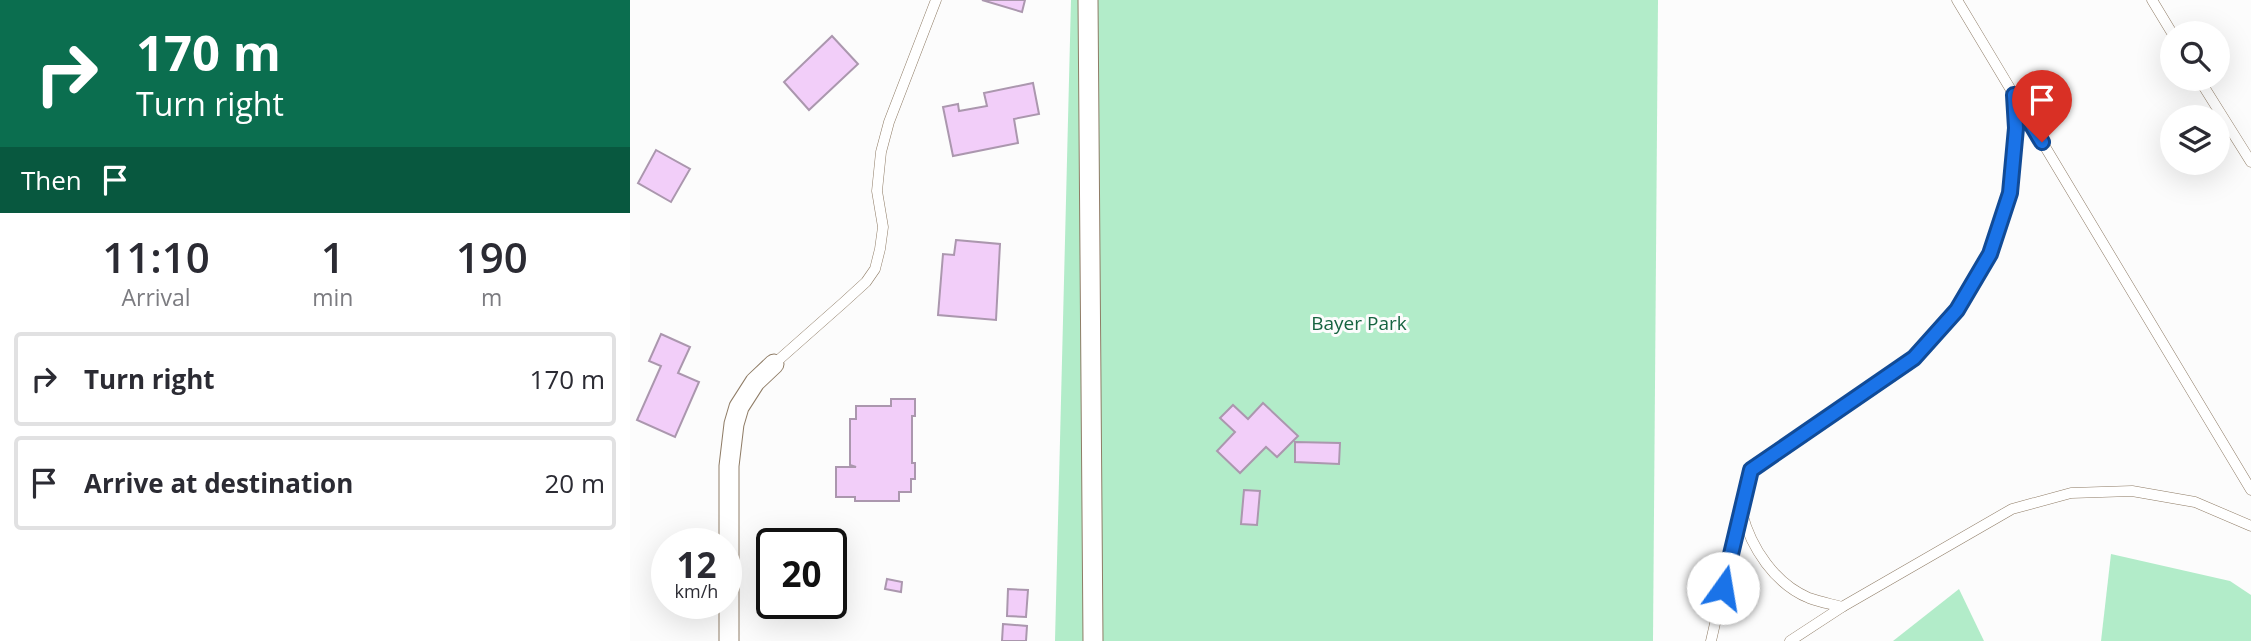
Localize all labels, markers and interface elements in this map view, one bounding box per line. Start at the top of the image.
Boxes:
text: 170 m [136,19,281,85]
map controls [2160,21,2230,175]
button: search [2160,21,2230,91]
icon: right [21,28,112,119]
pin [2012,70,2072,142]
icon: arrive [2023,81,2061,119]
text: Turn right [136,82,284,125]
button: layers [2160,105,2230,175]
icon: arrive [96,161,134,199]
text: Then [21,162,82,198]
text: 11:10 [102,228,210,285]
text: 1 [321,228,345,285]
text: 190 [456,228,528,285]
text: Arrival [121,281,191,313]
text: min [312,281,353,313]
text: m [481,281,502,313]
park label: Bayer Park [1311,310,1407,336]
icon: right [25,360,63,398]
text: Turn right [84,361,215,397]
text: 170 m [530,361,605,397]
icon: arrive [25,464,63,502]
text: Arrive at destination [84,465,353,501]
text: 20 m [544,465,605,501]
speed limit sign: 20 [756,528,847,619]
text: 12 [676,541,717,588]
position arrow [1686,551,1760,625]
text: km/h [675,579,718,603]

